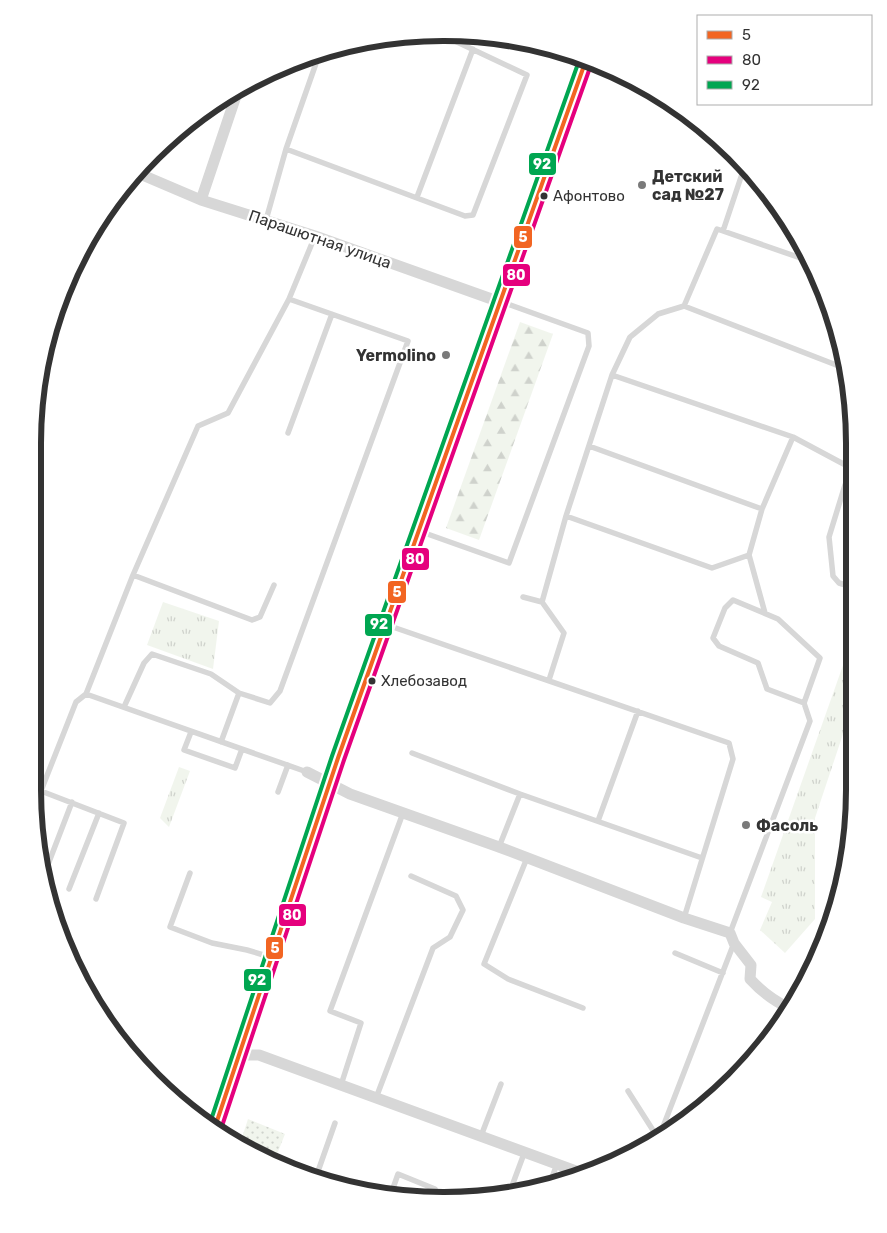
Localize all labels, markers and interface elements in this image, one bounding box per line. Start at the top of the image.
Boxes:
legend [697,15,872,105]
text: 5 [742,26,751,44]
text: 80 [742,51,761,69]
text: 92 [742,76,760,94]
line badge: 92 [528,152,557,176]
text: 92 [533,156,551,173]
place label: Детский сад №27 [652,167,724,204]
marker: Детский сад №27 [636,179,648,191]
place label: Афонтово [553,187,625,205]
marker: Афонтово [539,191,549,201]
street label: Парашютная улица [246,206,394,272]
line badge: 5 [513,225,533,249]
text: 5 [518,229,528,246]
line badge: 80 [502,263,531,287]
text: 80 [507,267,526,284]
place label: Yermolino [356,346,436,365]
marker: Yermolino [440,349,452,361]
line badge: 80 [401,547,430,571]
text: 80 [406,551,425,568]
line badge: 5 [387,580,407,604]
text: 5 [392,584,402,601]
line badge: 92 [364,613,393,637]
text: 92 [370,616,388,633]
place label: Хлебозавод [381,672,467,690]
marker: Хлебозавод [367,676,377,686]
place label: Фасоль [756,816,818,835]
marker: Фасоль [740,819,752,831]
line badge: 80 [278,903,307,927]
text: 80 [283,907,302,924]
line badge: 5 [265,936,284,960]
text: 5 [270,940,280,957]
line badge: 92 [243,968,272,992]
text: 92 [248,972,266,989]

